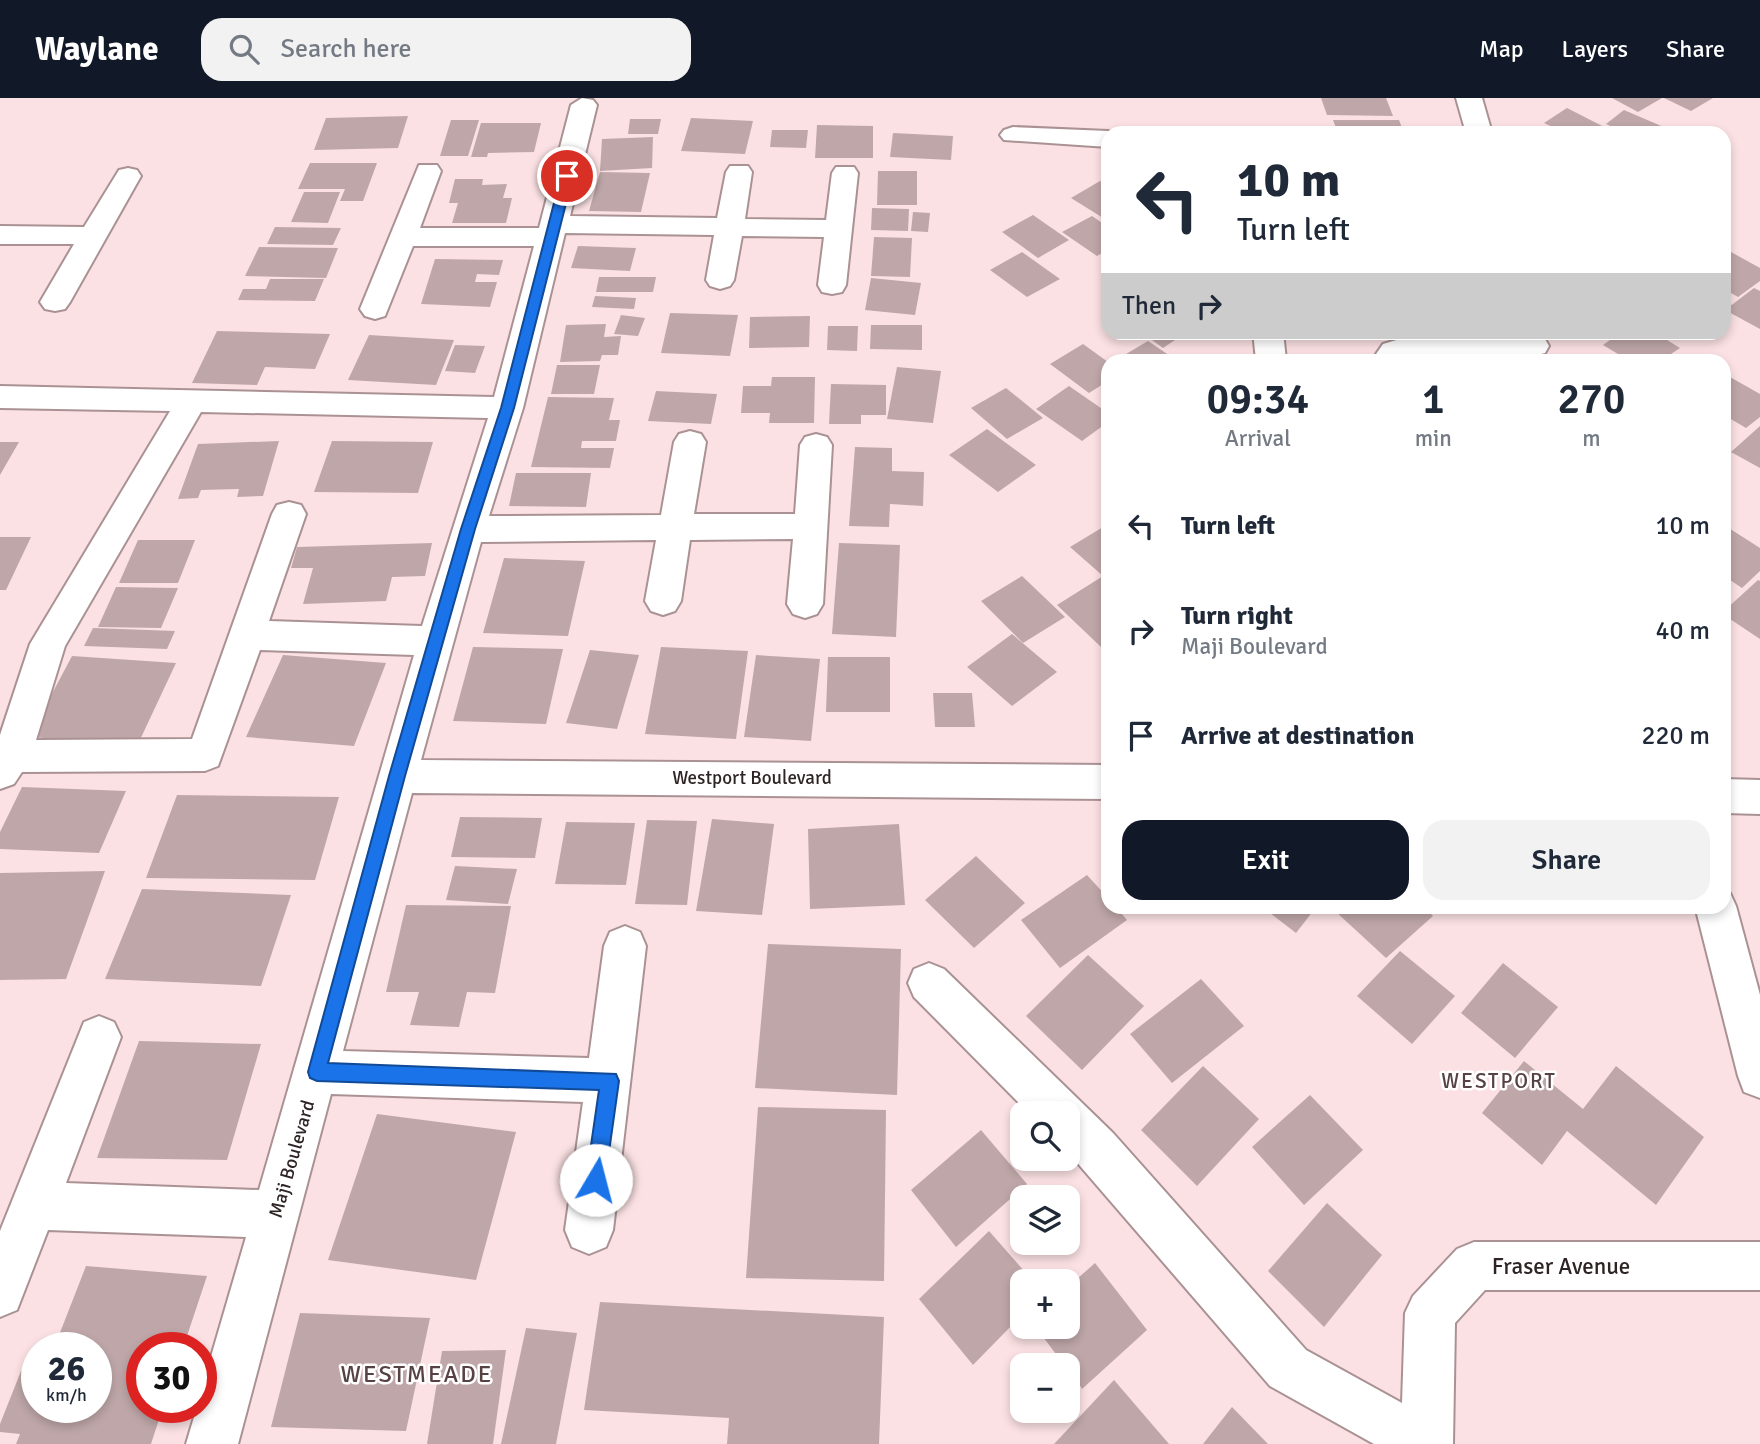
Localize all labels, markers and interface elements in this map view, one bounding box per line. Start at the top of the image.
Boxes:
search box [201,18,691,81]
text: Waylane [35,29,159,70]
icon: search [225,30,263,68]
text: Search here [281,33,412,65]
text: Map [1479,34,1524,64]
text: Layers [1562,34,1628,64]
text: Share [1666,34,1725,64]
pin [537,146,597,206]
text: 10 m [1237,150,1340,210]
icon: left [1122,154,1213,245]
icon: arrive [548,157,586,195]
text: Turn left [1237,210,1350,249]
icon: right [1190,287,1228,325]
text: Then [1122,290,1176,322]
text: 09:34 [1207,374,1309,425]
text: 1 [1422,374,1445,425]
text: 270 [1557,374,1625,425]
text: Arrival [1225,424,1291,453]
text: min [1415,424,1452,453]
text: m [1582,424,1601,453]
icon: left [1122,507,1160,545]
text: Turn left [1181,510,1275,542]
text: 10 m [1655,510,1710,542]
text: Turn right [1181,600,1293,632]
icon: right [1122,612,1160,650]
text: 40 m [1655,615,1710,647]
text: Maji Boulevard [1181,632,1328,661]
icon: arrive [1122,717,1160,755]
text: Arrive at destination [1181,720,1414,752]
text: 220 m [1641,720,1710,752]
street label: Westport Boulevard [672,766,832,790]
button: Exit [1122,820,1409,900]
button: Share [1423,820,1710,900]
district label: WESTPORT [1441,1068,1557,1094]
street label: Maji Boulevard [264,1097,320,1221]
map controls [1010,1101,1080,1423]
button: search [1010,1101,1080,1171]
position arrow [559,1143,633,1217]
button: layers [1010,1185,1080,1255]
street label: Fraser Avenue [1492,1252,1630,1281]
button: + [1010,1269,1080,1339]
speed limit sign: 30 [126,1332,217,1423]
text: 26 [48,1347,85,1390]
button: − [1010,1353,1080,1423]
district label: WESTMEADE [341,1359,493,1389]
text: km/h [46,1384,87,1406]

